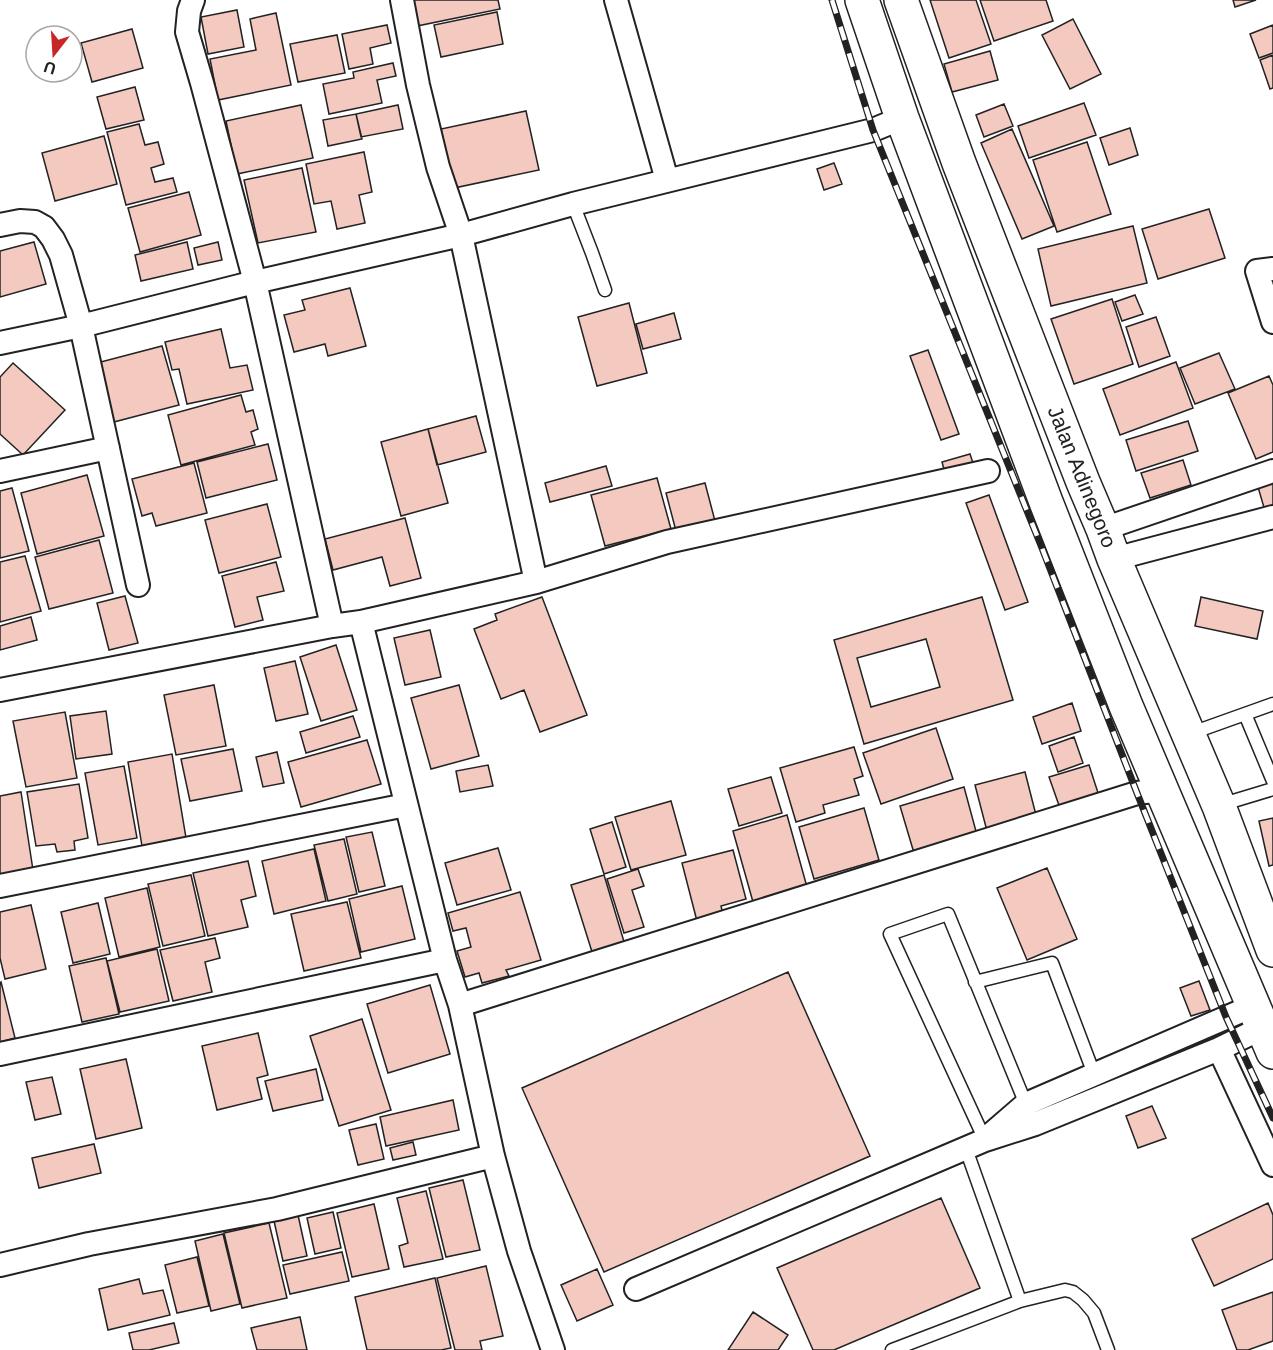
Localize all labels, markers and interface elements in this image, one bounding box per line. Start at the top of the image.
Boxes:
north arrow [24,24,84,84]
text: U [42,58,58,78]
street label: Jalan Adinegoro [1044,403,1121,551]

